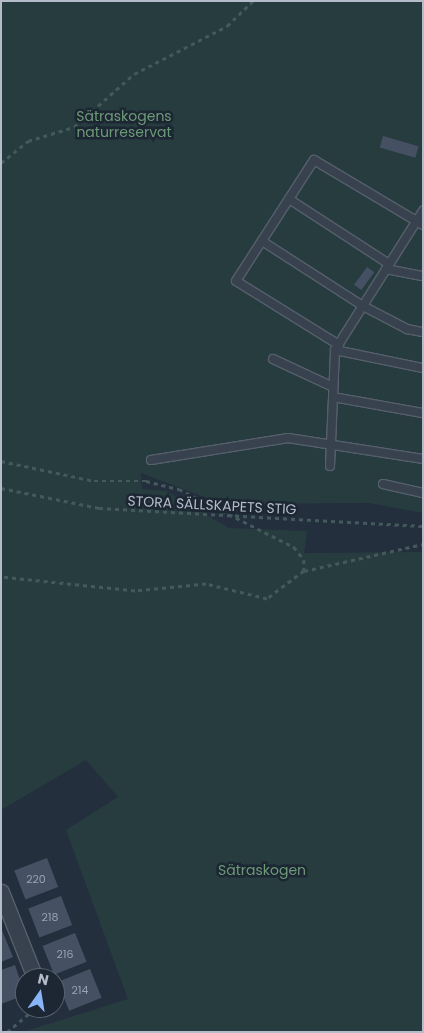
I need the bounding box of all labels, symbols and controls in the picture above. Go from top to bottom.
park label: Sätraskogens naturreservat [76,108,172,140]
street label: STORA SÄLLSKAPETS STIG [127,492,297,518]
park label: Sätraskogen [218,862,306,878]
house number: 220 [26,872,46,886]
house number: 218 [42,910,58,924]
house number: 216 [57,947,73,961]
north arrow [15,968,65,1018]
text: N [36,968,51,990]
house number: 214 [72,983,88,997]

